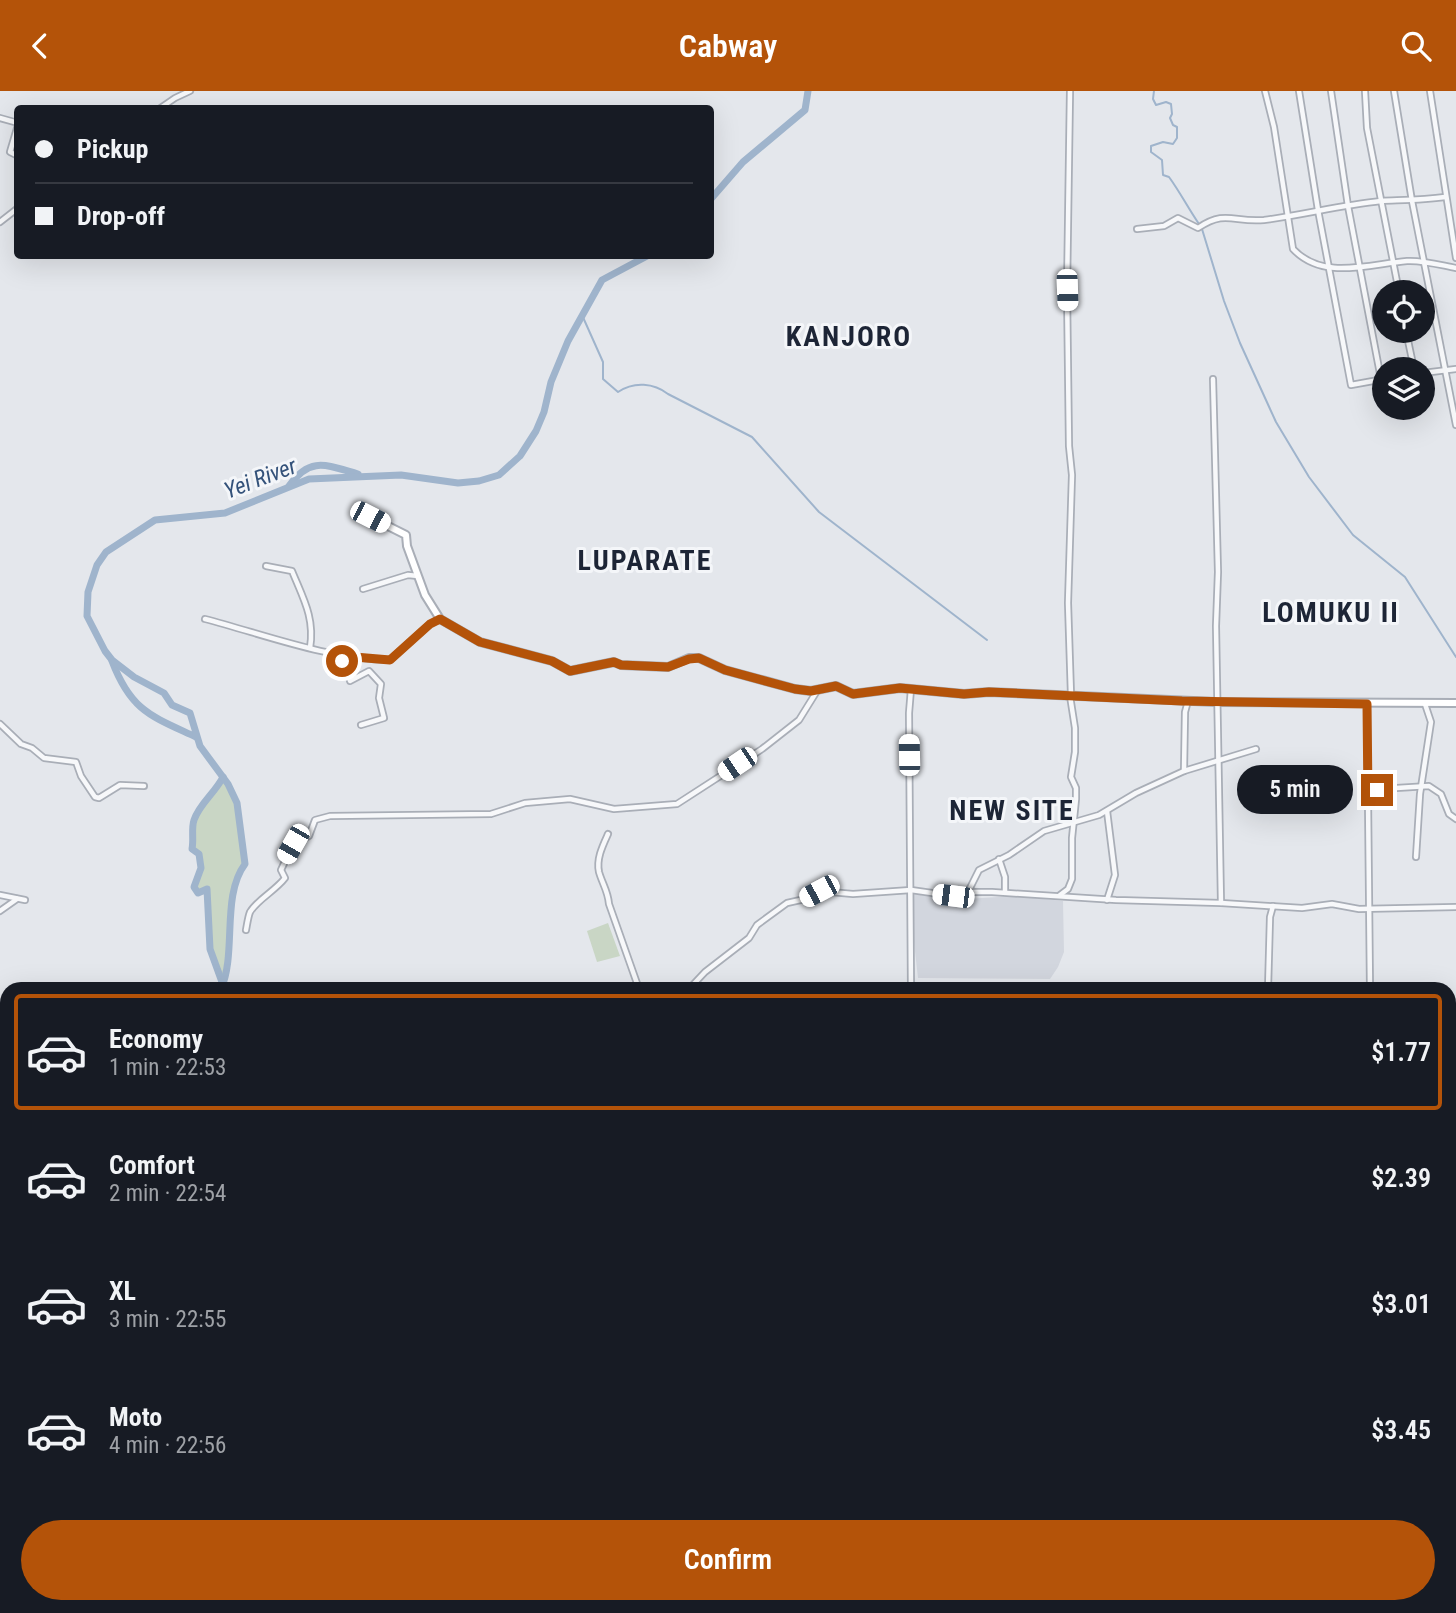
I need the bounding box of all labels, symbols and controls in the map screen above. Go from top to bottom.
icon: back [21,27,59,65]
text: Cabway [679,27,777,65]
icon: search [1397,27,1435,65]
text: Pickup [77,134,148,164]
text: Drop-off [77,201,165,231]
car [1056,269,1079,311]
map controls [1372,280,1435,420]
button: locate [1372,280,1435,343]
district label: KANJORO [786,320,912,353]
button: layers [1372,357,1435,420]
water label: Yei River [220,452,301,505]
car [347,498,394,536]
district label: LUPARATE [578,544,712,577]
district label: LOMUKU II [1262,596,1400,629]
route start [326,645,358,677]
car [899,734,920,776]
car [714,744,761,784]
callout: 5 min [1237,765,1352,815]
route end [1361,774,1393,806]
text: 5 min [1270,776,1320,803]
district label: NEW SITE [949,794,1075,827]
car [274,821,313,867]
car [796,872,843,910]
car [931,883,976,909]
icon: car [25,1021,88,1084]
text: Economy [109,1024,203,1054]
text: $1.77 [1371,1037,1431,1067]
text: 1 min · 22:53 [109,1054,226,1081]
icon: car [25,1147,88,1210]
text: Comfort [109,1150,195,1180]
text: $2.39 [1371,1163,1431,1193]
text: 2 min · 22:54 [109,1180,226,1207]
icon: car [25,1273,88,1336]
text: XL [109,1276,136,1306]
text: $3.01 [1371,1289,1431,1319]
text: 3 min · 22:55 [109,1306,226,1333]
icon: car [25,1399,88,1462]
text: Moto [109,1402,162,1432]
text: $3.45 [1371,1415,1431,1445]
text: 4 min · 22:56 [109,1432,226,1459]
button: Confirm [21,1520,1435,1600]

